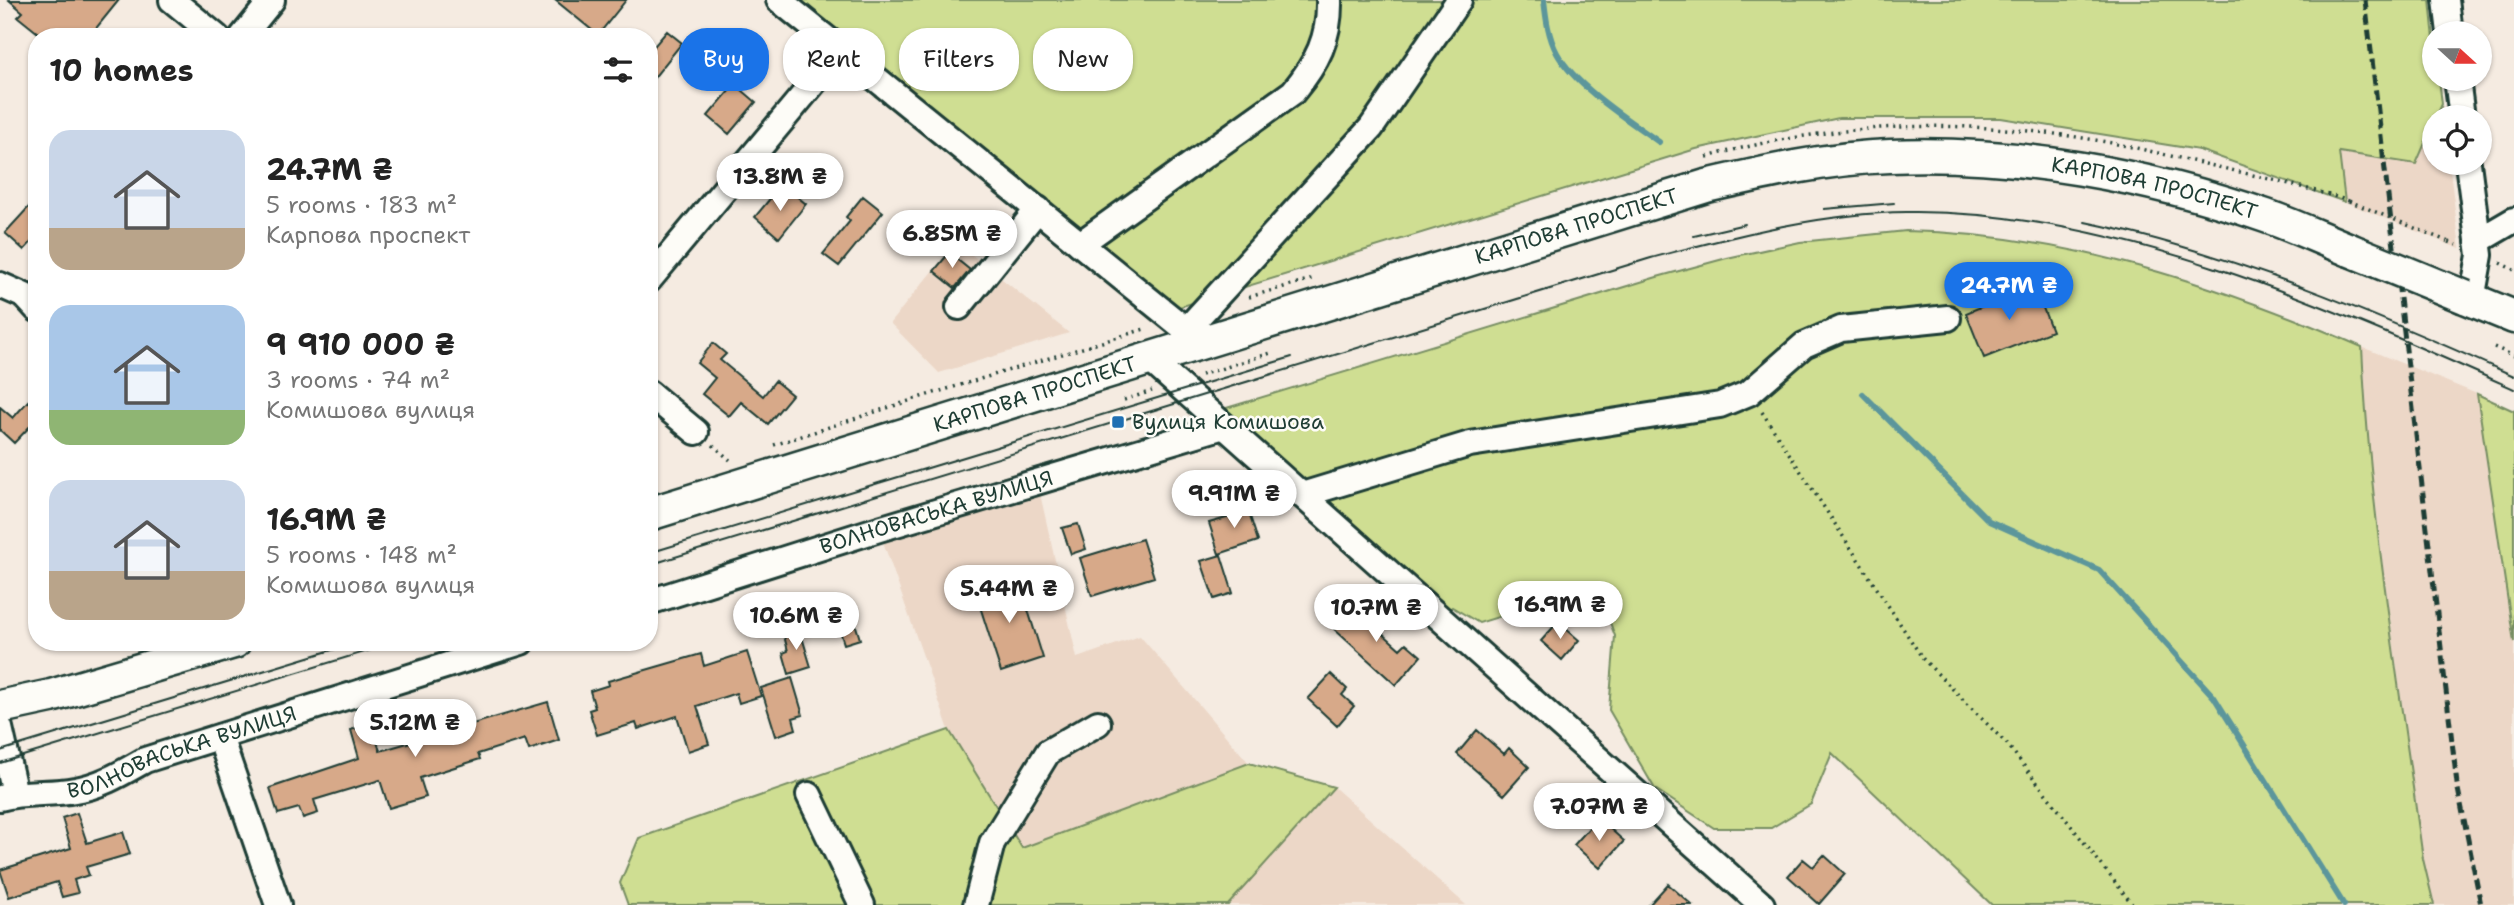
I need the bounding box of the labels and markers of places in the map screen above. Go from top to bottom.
pin: 13.8M ₴ [715,154,845,213]
pin: 6.85M ₴ [887,210,1017,270]
pin: 24.7M ₴ [1944,262,2074,322]
place label: Вулиця Комишова [1132,408,1324,436]
marker: Вулиця Комишова [1110,414,1126,430]
pin: 9.91M ₴ [1169,470,1299,530]
pin: 5.44M ₴ [944,566,1074,625]
pin: 16.9M ₴ [1495,582,1625,641]
pin: 10.7M ₴ [1311,584,1441,644]
pin: 10.6M ₴ [731,592,861,652]
pin: 5.12M ₴ [350,700,480,759]
pin: 7.07M ₴ [1534,784,1664,843]

